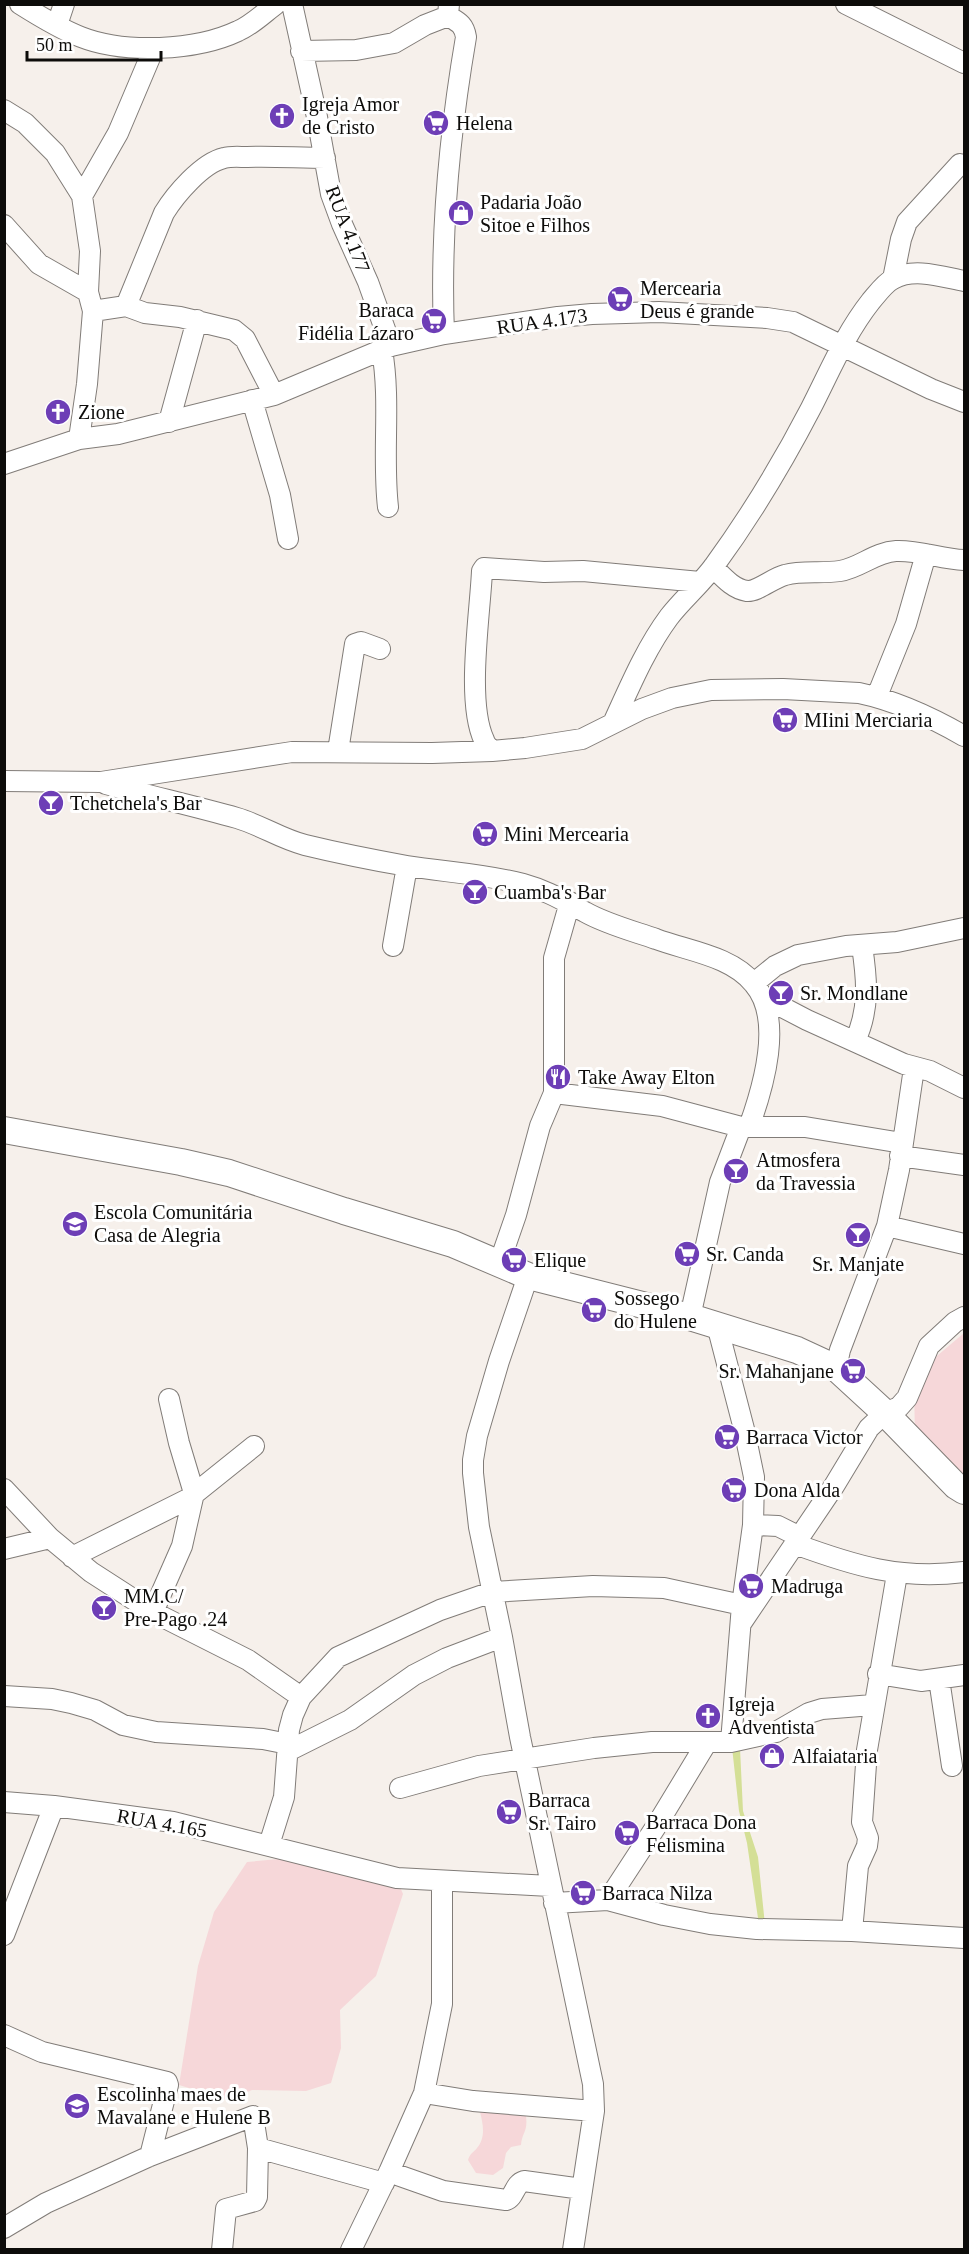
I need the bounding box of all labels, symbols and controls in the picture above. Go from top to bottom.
scale bar [27,24,160,62]
text: 50 m [36,35,73,55]
place label: Igreja Amor de Cristo [302,93,400,138]
church icon: Igreja Amor de Cristo [267,101,297,131]
supermarket icon: Helena [421,108,451,138]
place label: Helena [456,112,513,134]
street label: RUA 4.177 [321,183,375,275]
place label: Padaria João Sitoe e Filhos [480,191,590,236]
shop icon: Padaria João Sitoe e Filhos [446,198,476,228]
place label: Mercearia Deus é grande [640,277,755,323]
supermarket icon: Mercearia Deus é grande [605,284,635,314]
place label: Baraca Fidélia Lázaro [298,299,414,344]
street label: RUA 4.173 [495,304,589,338]
supermarket icon: Baraca Fidélia Lázaro [419,306,449,336]
church icon: Zione [43,397,73,427]
place label: Zione [78,401,125,423]
supermarket icon: MIini Merciaria [770,705,800,735]
place label: MIini Merciaria [804,709,932,731]
bar icon: Tchetchela's Bar [36,788,66,818]
place label: Tchetchela's Bar [70,792,202,814]
supermarket icon: Mini Mercearia [470,819,500,849]
place label: Mini Mercearia [504,823,629,845]
bar icon: Cuamba's Bar [460,877,490,907]
place label: Cuamba's Bar [494,881,606,903]
bar icon: Sr. Mondlane [766,978,796,1008]
place label: Sr. Mondlane [800,982,908,1004]
restaurant icon: Take Away Elton [543,1062,573,1092]
place label: Take Away Elton [578,1066,715,1089]
place label: Atmosfera da Travessia [756,1149,856,1194]
bar icon: Atmosfera da Travessia [721,1156,751,1186]
place label: Escola Comunitária Casa de Alegria [94,1201,252,1247]
school or university icon: Escola Comunitária Casa de Alegria [60,1209,90,1239]
bar icon: Sr. Manjate [843,1220,873,1250]
supermarket icon: Sr. Canda [672,1239,702,1269]
place label: Sr. Canda [706,1243,784,1265]
supermarket icon: Elique [499,1245,529,1275]
place label: Elique [534,1249,586,1272]
place label: Sr. Manjate [812,1253,904,1276]
place label: Sossego do Hulene [614,1287,697,1332]
supermarket icon: Sossego do Hulene [579,1295,609,1325]
supermarket icon: Sr. Mahanjane [838,1356,868,1386]
place label: Sr. Mahanjane [718,1360,834,1383]
supermarket icon: Barraca Victor [712,1422,742,1452]
place label: Barraca Victor [746,1426,863,1448]
supermarket icon: Dona Alda [719,1475,749,1505]
place label: Dona Alda [754,1479,840,1501]
supermarket icon: Madruga [736,1571,766,1601]
place label: Madruga [771,1575,843,1598]
place label: MM.C/ Pre-Pago .24 [124,1585,227,1631]
bar icon: MM.C/ Pre-Pago .24 [89,1593,119,1623]
place label: Igreja Adventista [728,1693,815,1738]
church icon: Igreja Adventista [693,1701,723,1731]
shop icon: Alfaiataria [757,1741,787,1771]
place label: Alfaiataria [792,1745,878,1767]
place label: Barraca Sr. Tairo [528,1789,596,1834]
supermarket icon: Barraca Sr. Tairo [494,1797,524,1827]
street label: RUA 4.165 [115,1804,209,1842]
place label: Barraca Dona Felismina [646,1811,757,1856]
supermarket icon: Barraca Dona Felismina [612,1818,642,1848]
supermarket icon: Barraca Nilza [568,1878,598,1908]
place label: Barraca Nilza [602,1882,713,1904]
place label: Escolinha maes de Mavalane e Hulene B [97,2083,271,2128]
school or university icon: Escolinha maes de Mavalane e Hulene B [62,2091,92,2121]

